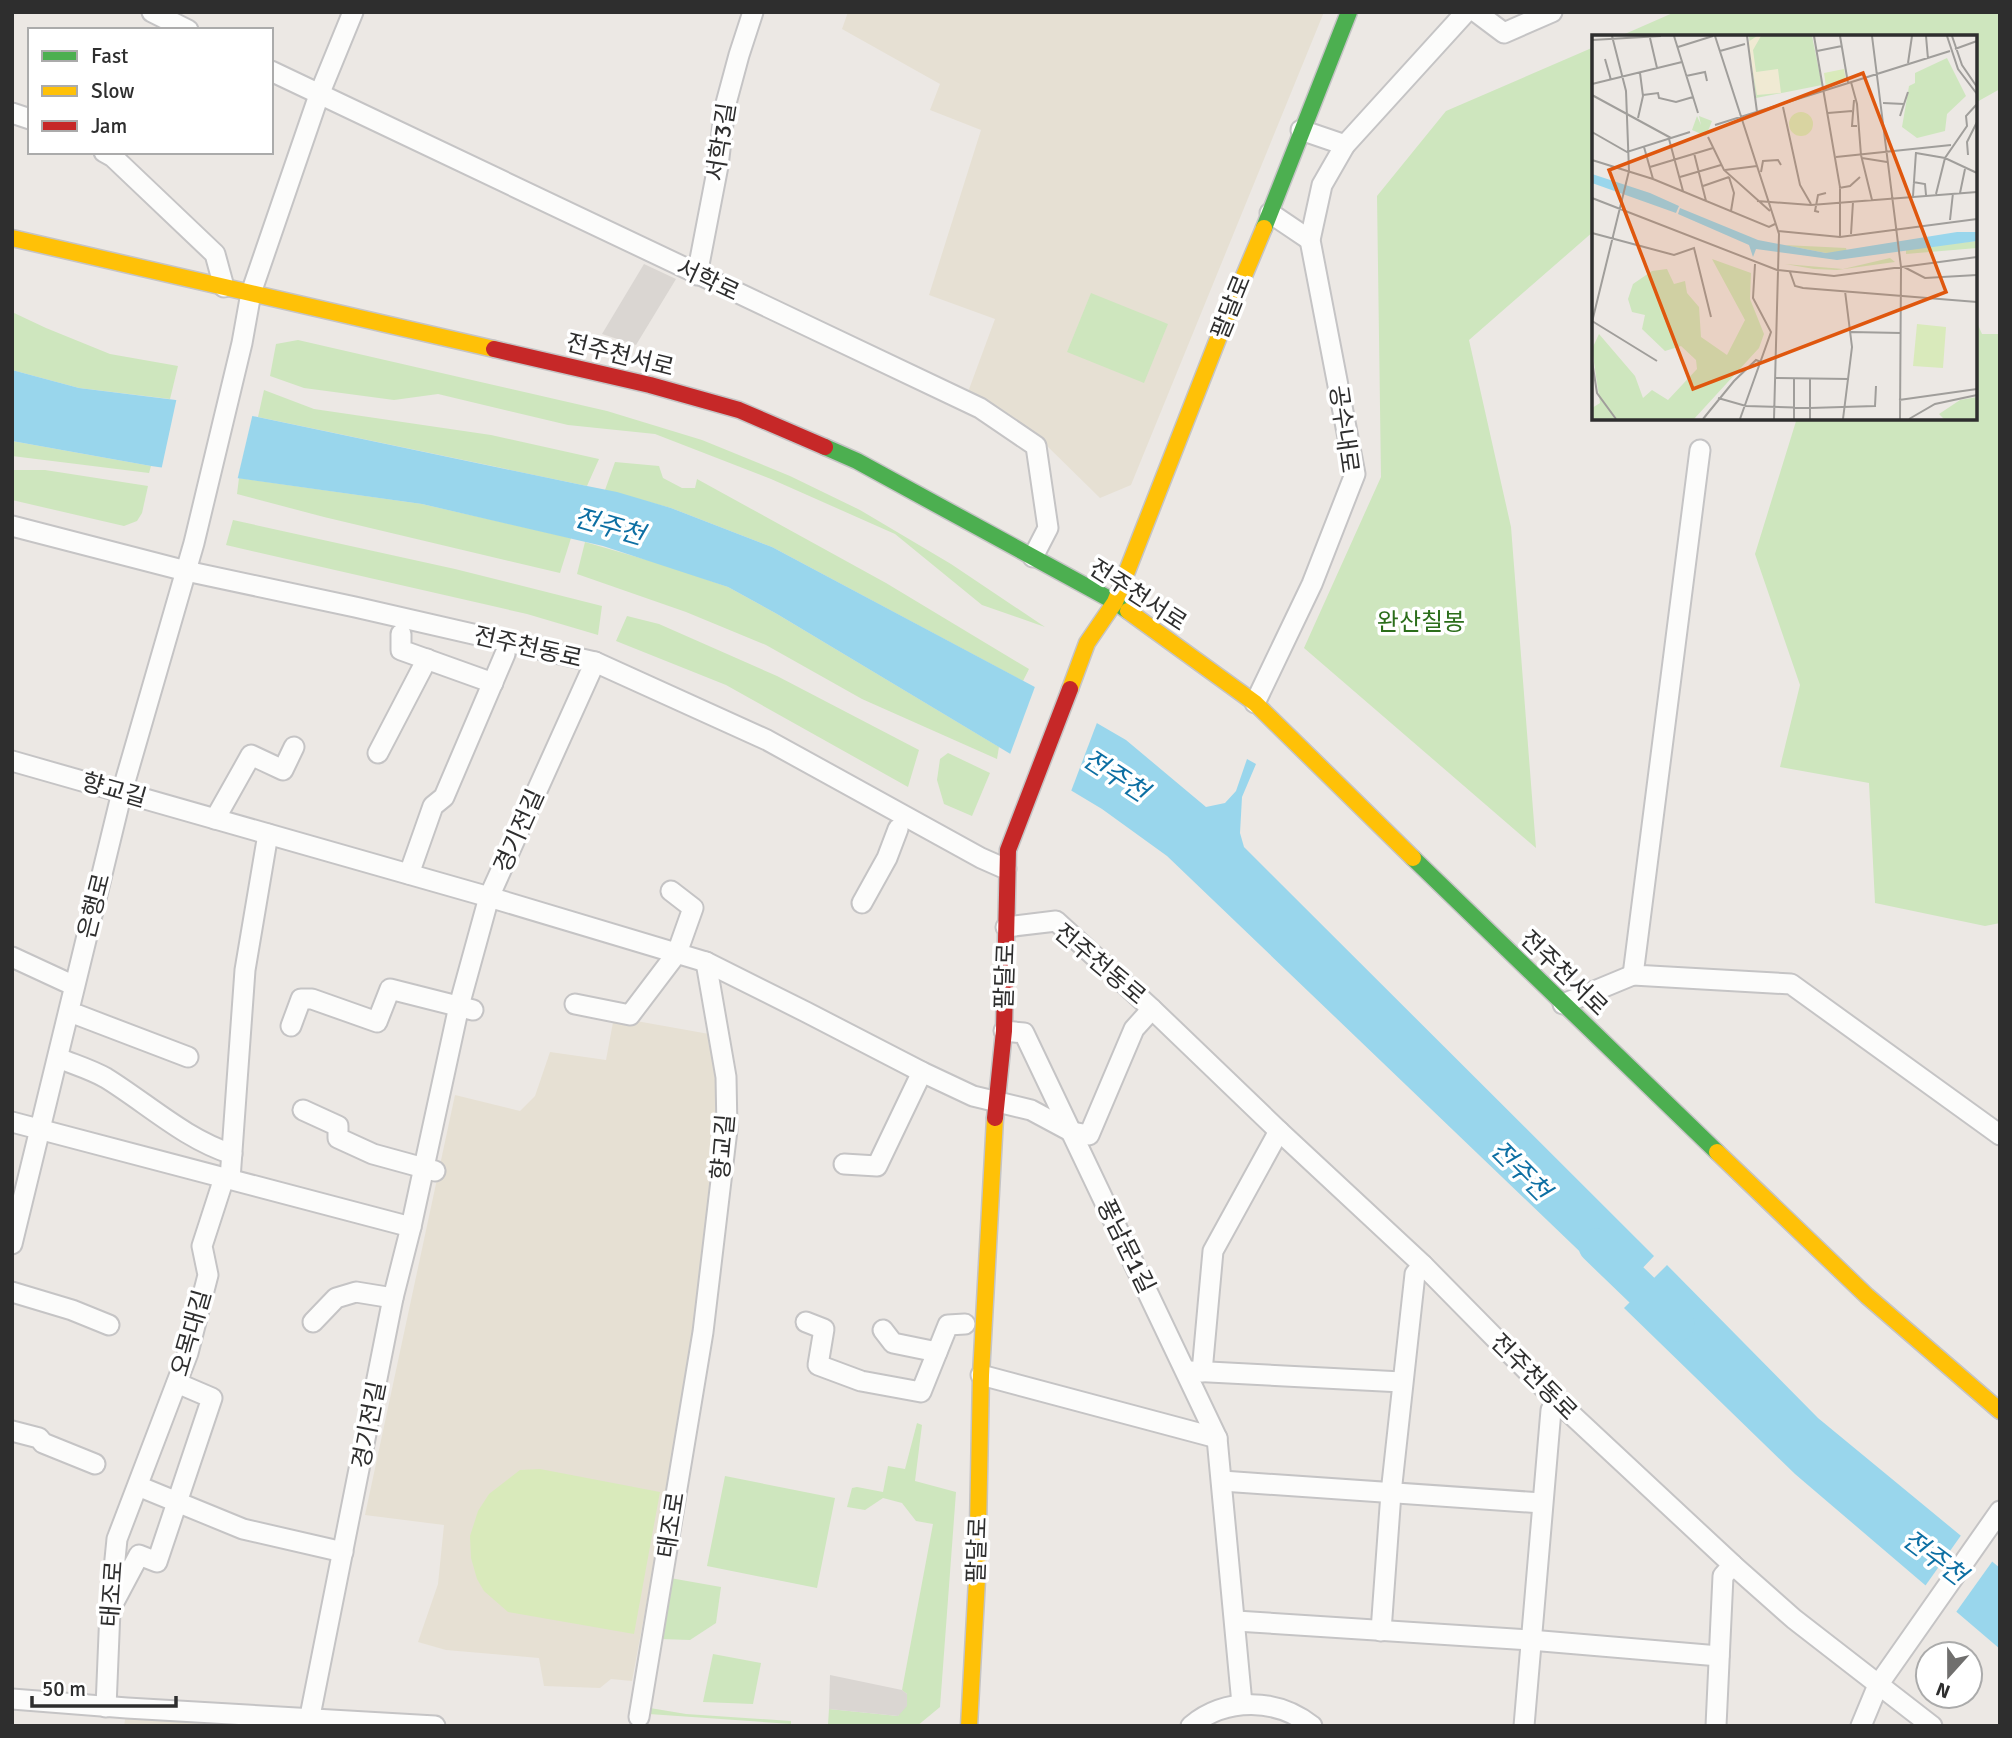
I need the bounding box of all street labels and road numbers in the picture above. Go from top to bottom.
street label: 서학3길 [700,101,742,183]
street label: 서학로 [672,252,744,308]
street label: 팔달로 [1205,271,1257,343]
street label: 전주천서로 [563,327,677,383]
street label: 공수내로 [1323,383,1365,475]
street label: 전주천서로 [1084,552,1192,638]
street label: 전주천동로 [471,620,585,674]
street label: 향교길 [78,766,150,814]
street label: 경기전길 [487,785,551,877]
street label: 은행로 [71,870,117,942]
street label: 전주천동로 [1048,917,1152,1011]
street label: 전주천서로 [1514,924,1614,1022]
street label: 팔달로 [989,942,1021,1010]
street label: 향교길 [705,1113,741,1181]
street label: 풍남문1길 [1090,1194,1162,1298]
street label: 오목대길 [164,1286,218,1380]
street label: 전주천동로 [1484,1327,1584,1427]
street label: 경기전길 [346,1379,392,1471]
street label: 태조로 [651,1490,691,1560]
street label: 팔달로 [961,1516,993,1584]
street label: 태조로 [95,1560,129,1628]

